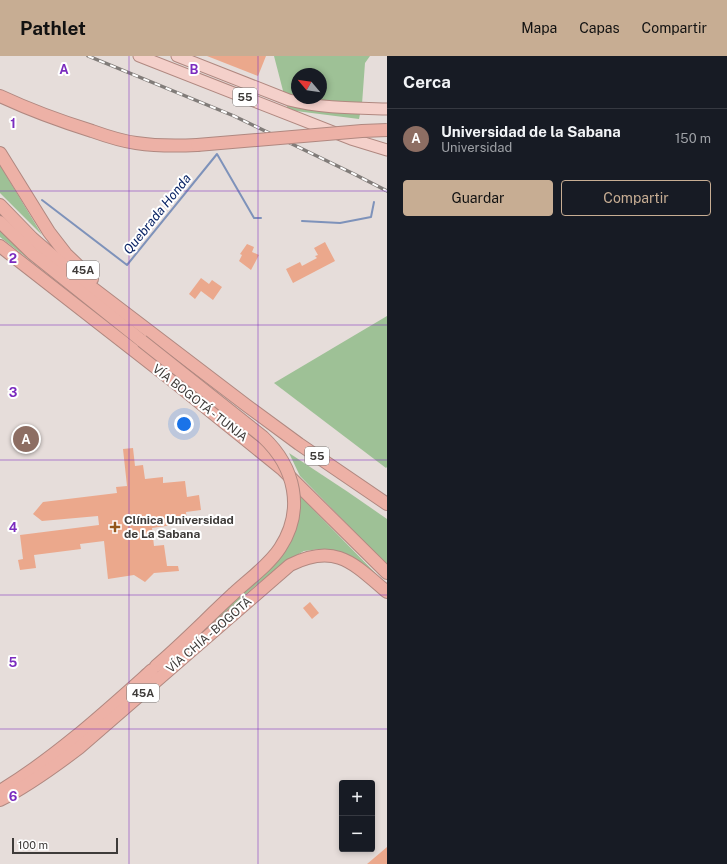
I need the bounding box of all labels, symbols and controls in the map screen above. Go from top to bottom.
text: Pathlet [20,17,86,39]
text: Mapa [521,20,557,36]
text: Capas [579,20,620,36]
text: Compartir [642,20,707,36]
text: A [59,62,69,77]
text: B [190,62,199,77]
north arrow [291,68,327,104]
text: Cerca [403,72,451,92]
road number: 55 [233,88,257,106]
text: 1 [10,116,16,131]
text: Universidad de la Sabana [441,123,621,140]
text: A [411,131,421,146]
text: 150 m [675,131,711,146]
text: Universidad [441,140,512,155]
water label: Quebrada Honda [120,171,194,257]
button: Guardar [403,180,553,216]
button: Compartir [561,180,711,216]
text: 2 [9,251,17,266]
road number: 45A [67,261,99,279]
street label: VÍA BOGOTÁ - TUNJA [150,362,251,445]
text: 3 [9,385,18,400]
your location [174,414,194,434]
pin: A [13,424,39,454]
road number: 55 [305,447,329,465]
place label: Clínica Universidad de La Sabana [124,513,234,541]
text: 4 [9,520,18,535]
marker: Clínica Universidad de La Sabana [109,521,121,533]
street label: VÍA CHÍA - BOGOTÁ [163,594,255,676]
text: 5 [9,655,18,670]
road number: 45A [127,684,159,702]
map controls [339,780,375,852]
button: + [339,780,375,816]
text: 6 [9,789,18,804]
button: − [339,816,375,852]
scale bar [12,836,118,855]
text: 100 m [18,839,48,851]

